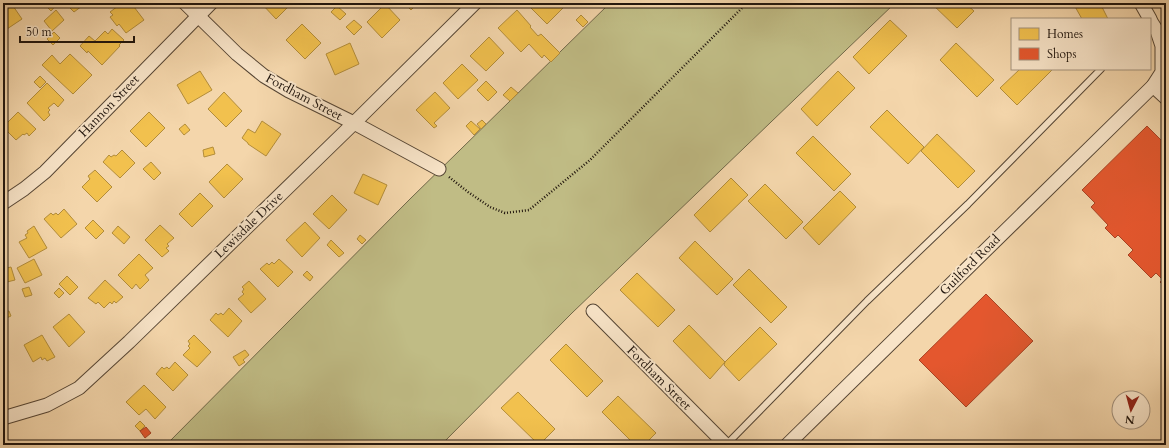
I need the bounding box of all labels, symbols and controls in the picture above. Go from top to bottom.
scale bar [20,18,134,44]
legend [1011,18,1151,70]
text: 50 m [26,24,53,40]
text: Homes [1047,26,1083,42]
text: Shops [1047,46,1076,62]
street label: Fordham Street [262,69,346,125]
street label: Hannon Street [75,71,143,141]
street label: Lewisdale Drive [211,188,287,262]
street label: Guilford Road [936,231,1004,299]
street label: Fordham Street [623,342,695,414]
north arrow [1111,390,1151,430]
text: N [1124,411,1136,427]

